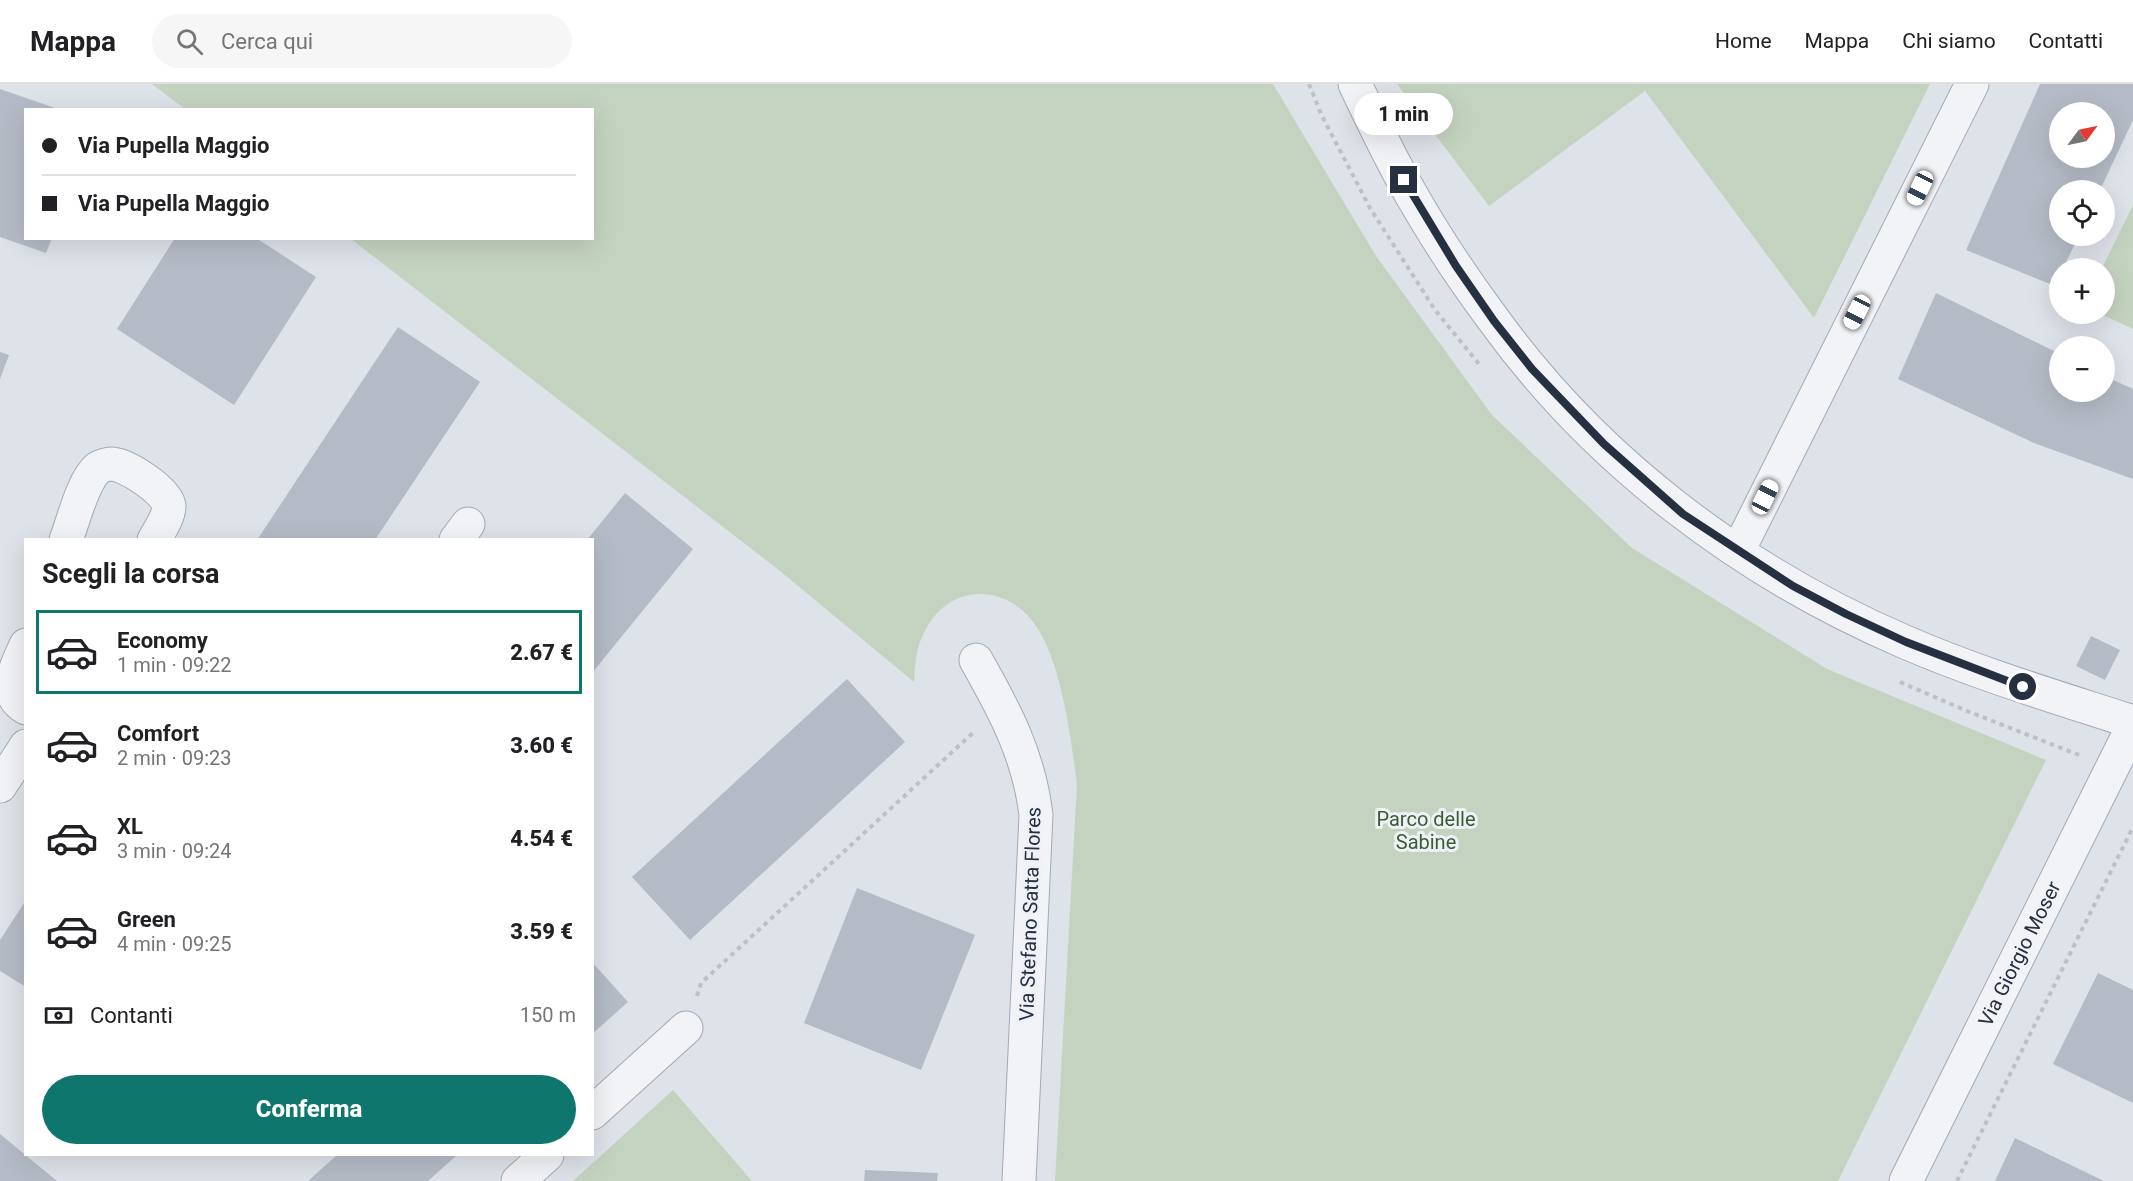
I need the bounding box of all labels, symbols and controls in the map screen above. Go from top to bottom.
search box [152,14,572,68]
text: Mappa [30,25,116,58]
icon: search [173,25,206,58]
text: Cerca qui [221,29,313,54]
text: Home [1715,29,1772,53]
text: Mappa [1805,29,1869,53]
text: Chi siamo [1902,29,1996,53]
text: Contatti [2029,29,2103,53]
callout: 1 min [1354,93,1454,135]
text: 1 min [1378,102,1429,126]
north arrow [2049,102,2115,168]
map controls [2049,102,2115,402]
text: Via Pupella Maggio [78,133,270,158]
route end [1390,166,1417,193]
car [1904,168,1936,208]
button: locate [2049,180,2115,246]
text: Via Pupella Maggio [78,191,270,216]
button: + [2049,258,2115,324]
car [1841,292,1873,332]
button: − [2049,336,2115,402]
car [1749,477,1781,517]
text: Scegli la corsa [42,558,220,590]
icon: car [45,625,99,679]
text: Economy [117,628,208,653]
text: 2.67 € [510,640,573,665]
text: 1 min · 09:22 [117,653,232,677]
route start [2009,673,2036,700]
icon: car [45,718,99,772]
text: Comfort [117,721,199,746]
text: 3.60 € [510,733,573,758]
text: 2 min · 09:23 [117,746,232,770]
street label: Via Stefano Satta Flores [1014,807,1046,1021]
park label: Parco delle Sabine [1376,807,1476,854]
icon: car [45,811,99,865]
text: XL [117,814,143,839]
text: 4.54 € [510,826,573,851]
text: 3 min · 09:24 [117,839,232,863]
street label: Via Giorgio Moser [1973,877,2066,1030]
icon: car [45,904,99,958]
text: Green [117,907,176,932]
text: 3.59 € [510,919,573,944]
text: 4 min · 09:25 [117,932,232,956]
icon: cash [42,999,75,1032]
text: Contanti [90,1003,173,1028]
text: 150 m [520,1003,576,1027]
button: Conferma [42,1075,576,1144]

